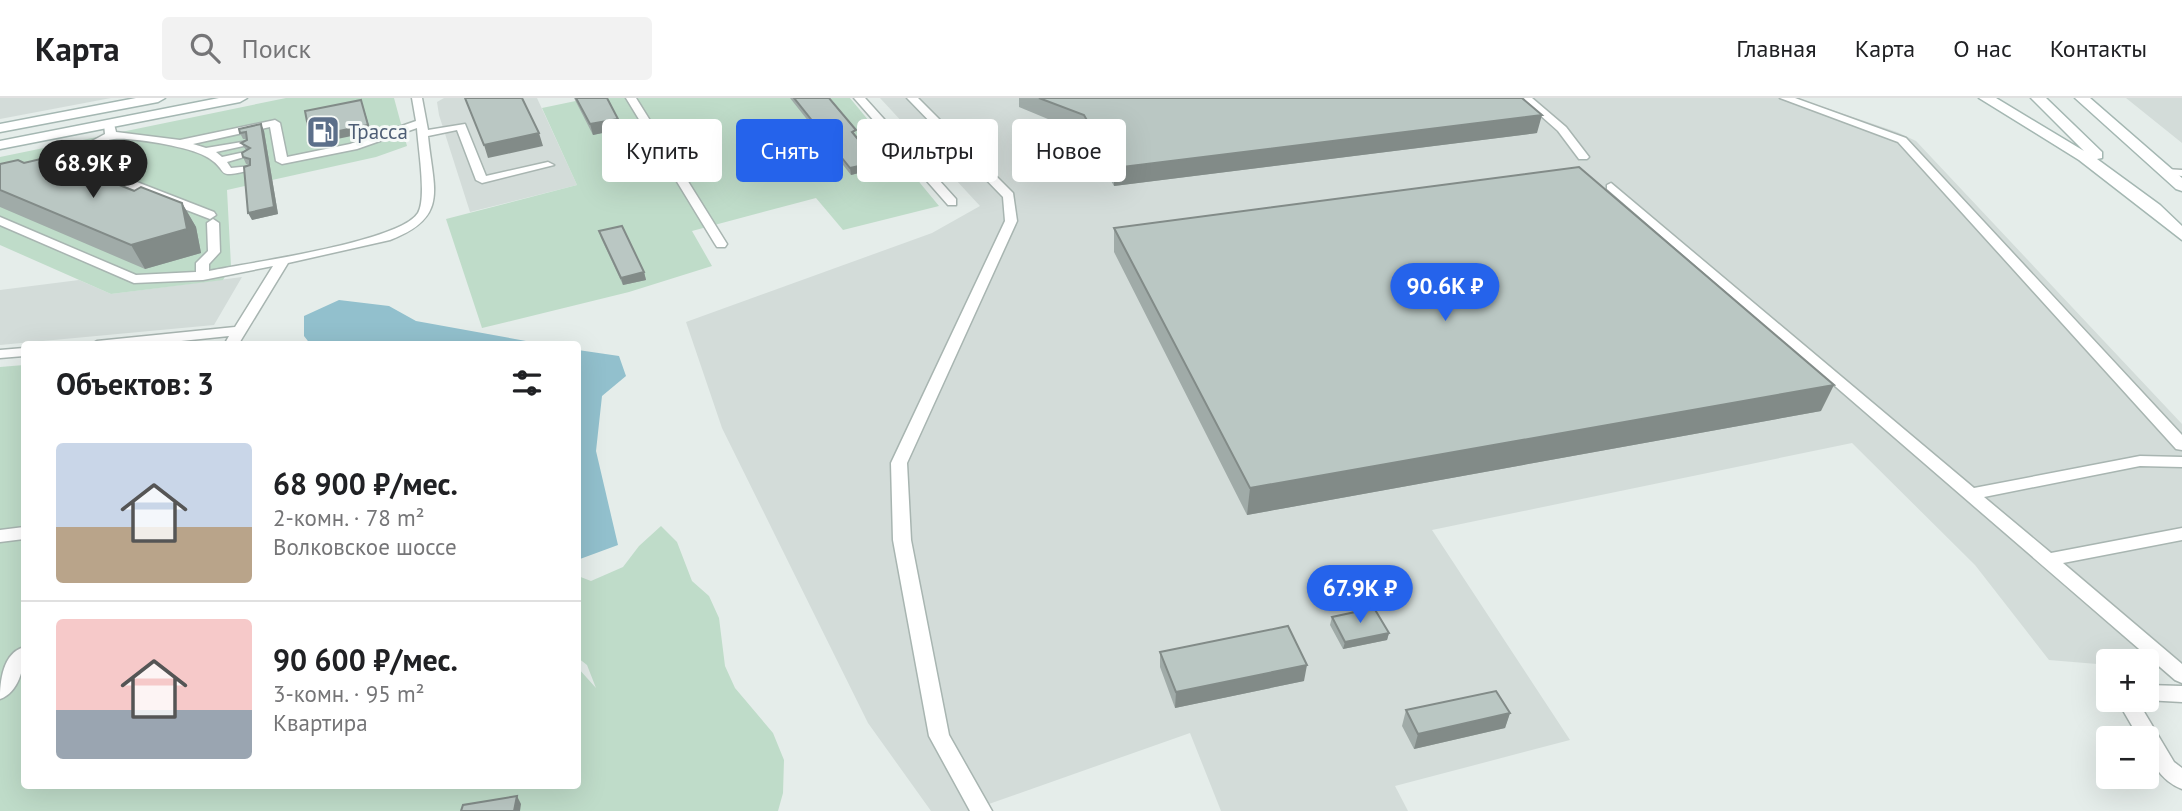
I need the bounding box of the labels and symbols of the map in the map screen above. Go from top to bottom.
fuel station icon: Трасса [304,113,342,151]
place label: Трасса [348,118,408,145]
pin: 68.9K ₽ [28,140,158,200]
pin: 90.6K ₽ [1380,264,1510,323]
pin: 67.9K ₽ [1295,566,1425,625]

